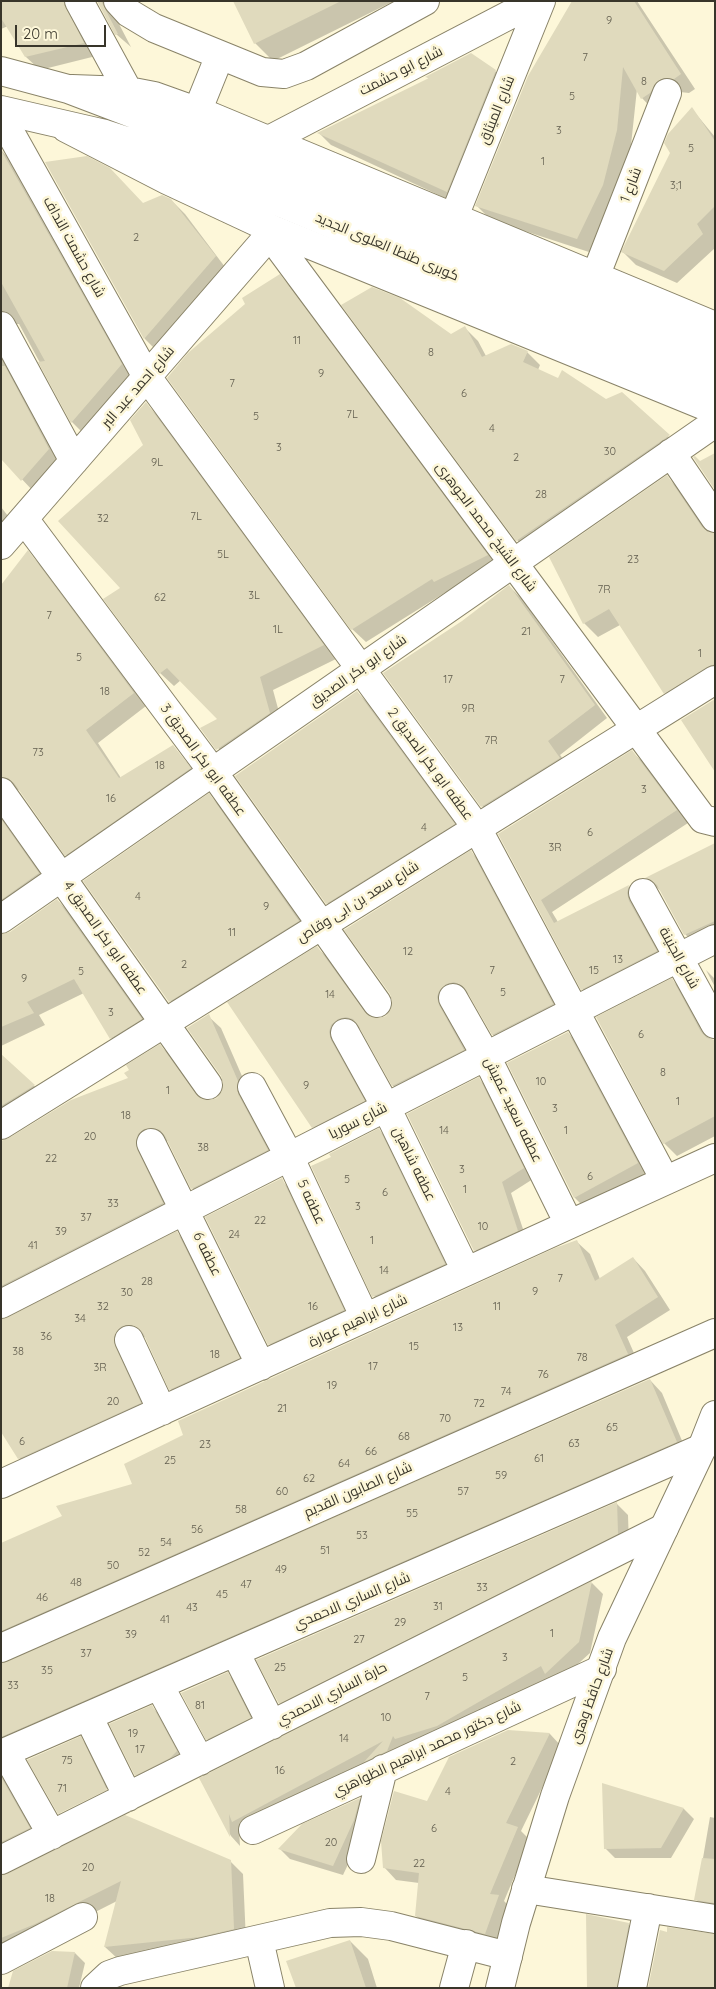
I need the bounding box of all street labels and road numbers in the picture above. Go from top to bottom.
street label: شارع ابو حشمت [357,43,445,99]
street label: شارع الميثاق [476,73,518,147]
street label: شارع 1 [617,165,645,205]
street label: شارع حشمت النداف [39,194,109,300]
street label: كوبرى طنطا العلوى الجديد [313,209,461,285]
street label: شارع احمد عبد البر [98,343,178,431]
street label: شارع الشيخ محمد الجوهرى [432,459,540,595]
street label: شارع ابو بكر الصديق [306,631,410,711]
street label: عطفه ابو بكر الصديق 3 [157,701,249,819]
street label: عطفه ابو بكر الصديق 2 [384,704,476,824]
street label: شارع سعد بن ابى وقاص [294,858,422,946]
street label: عطفه ابو بكر الصديق 4 [60,878,150,998]
street label: شارع الجنينة [655,924,703,992]
street label: عطفه سعيد عميش [480,1055,546,1165]
street label: شارع سوريا [326,1099,390,1143]
street label: عطفه شاهين [389,1124,439,1204]
street label: عطفه 5 [293,1177,329,1227]
street label: عطفه 6 [189,1229,225,1279]
street label: شارع ابراهيم عوارة [306,1291,410,1351]
street label: شارع الصابون القديم [301,1459,415,1521]
street label: شارع الساري الاحمدي [291,1569,413,1633]
street label: شارع حافظ وهبى [567,1646,617,1746]
street label: حارة الساري الاحمدي [274,1659,390,1729]
street label: شارع دكتور محمد ابراهيم الظواهري [330,1698,524,1800]

